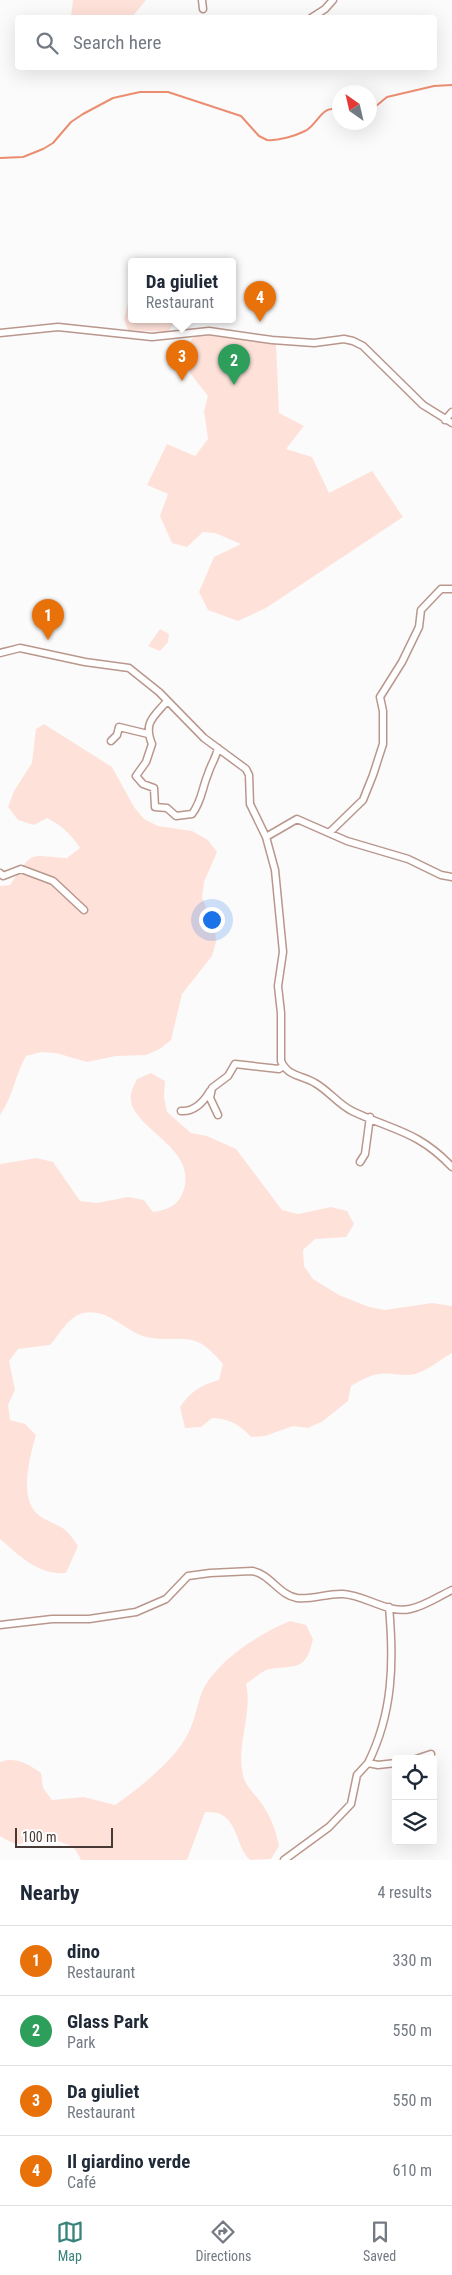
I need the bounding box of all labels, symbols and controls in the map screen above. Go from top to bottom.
search box [15,15,437,70]
icon: search [33,29,61,57]
text: Search here [73,31,161,54]
north arrow [332,85,377,130]
popup [128,258,236,323]
text: Da giuliet [146,270,218,293]
pin: 4 [244,281,276,322]
text: Restaurant [146,293,214,312]
pin: 3 [166,340,198,381]
pin: 2 [218,344,250,385]
pin: 1 [32,599,64,640]
your location [199,907,225,933]
map controls [392,1755,437,1845]
button: locate [392,1755,437,1800]
button: layers [392,1800,437,1845]
scale bar [15,1825,112,1848]
text: 100 m [22,1829,57,1845]
text: Nearby [20,1881,79,1905]
text: 4 results [377,1883,432,1902]
text: dino [67,1940,100,1963]
text: 1 [32,1951,40,1970]
text: 330 m [393,1951,432,1970]
text: Restaurant [67,1963,135,1982]
text: Glass Park [67,2010,149,2033]
text: 2 [32,2021,40,2040]
text: 550 m [393,2021,432,2040]
text: Park [67,2033,96,2052]
text: Da giuliet [67,2080,139,2103]
text: 3 [32,2091,40,2110]
text: 550 m [393,2091,432,2110]
text: Restaurant [67,2103,135,2122]
text: Il giardino verde [67,2150,190,2173]
text: 4 [32,2161,40,2180]
text: 610 m [393,2161,432,2180]
text: Café [67,2173,96,2192]
tab: Map [56,2218,84,2264]
tab: Directions [195,2218,251,2264]
tab: Saved [363,2218,396,2264]

